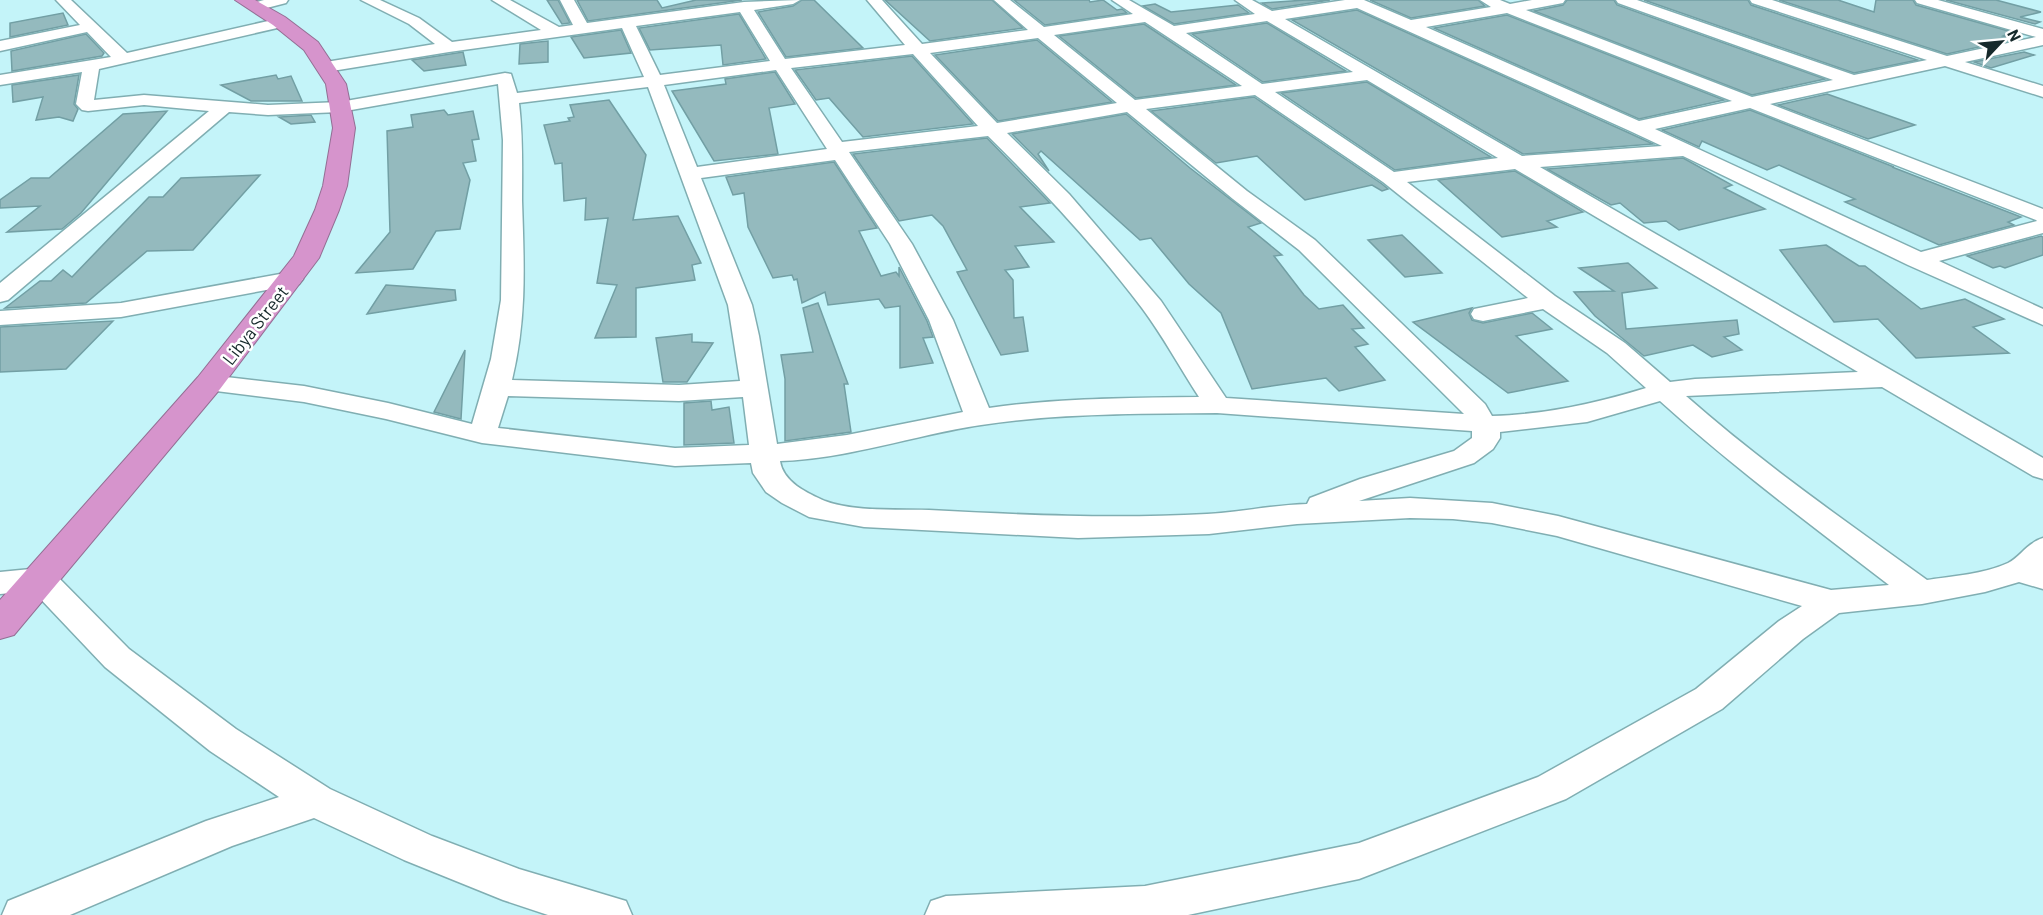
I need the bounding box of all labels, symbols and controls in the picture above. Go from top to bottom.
north arrow [1971,12,2031,72]
text: N [2004,26,2026,44]
street label: Libya Street [217,281,293,369]

